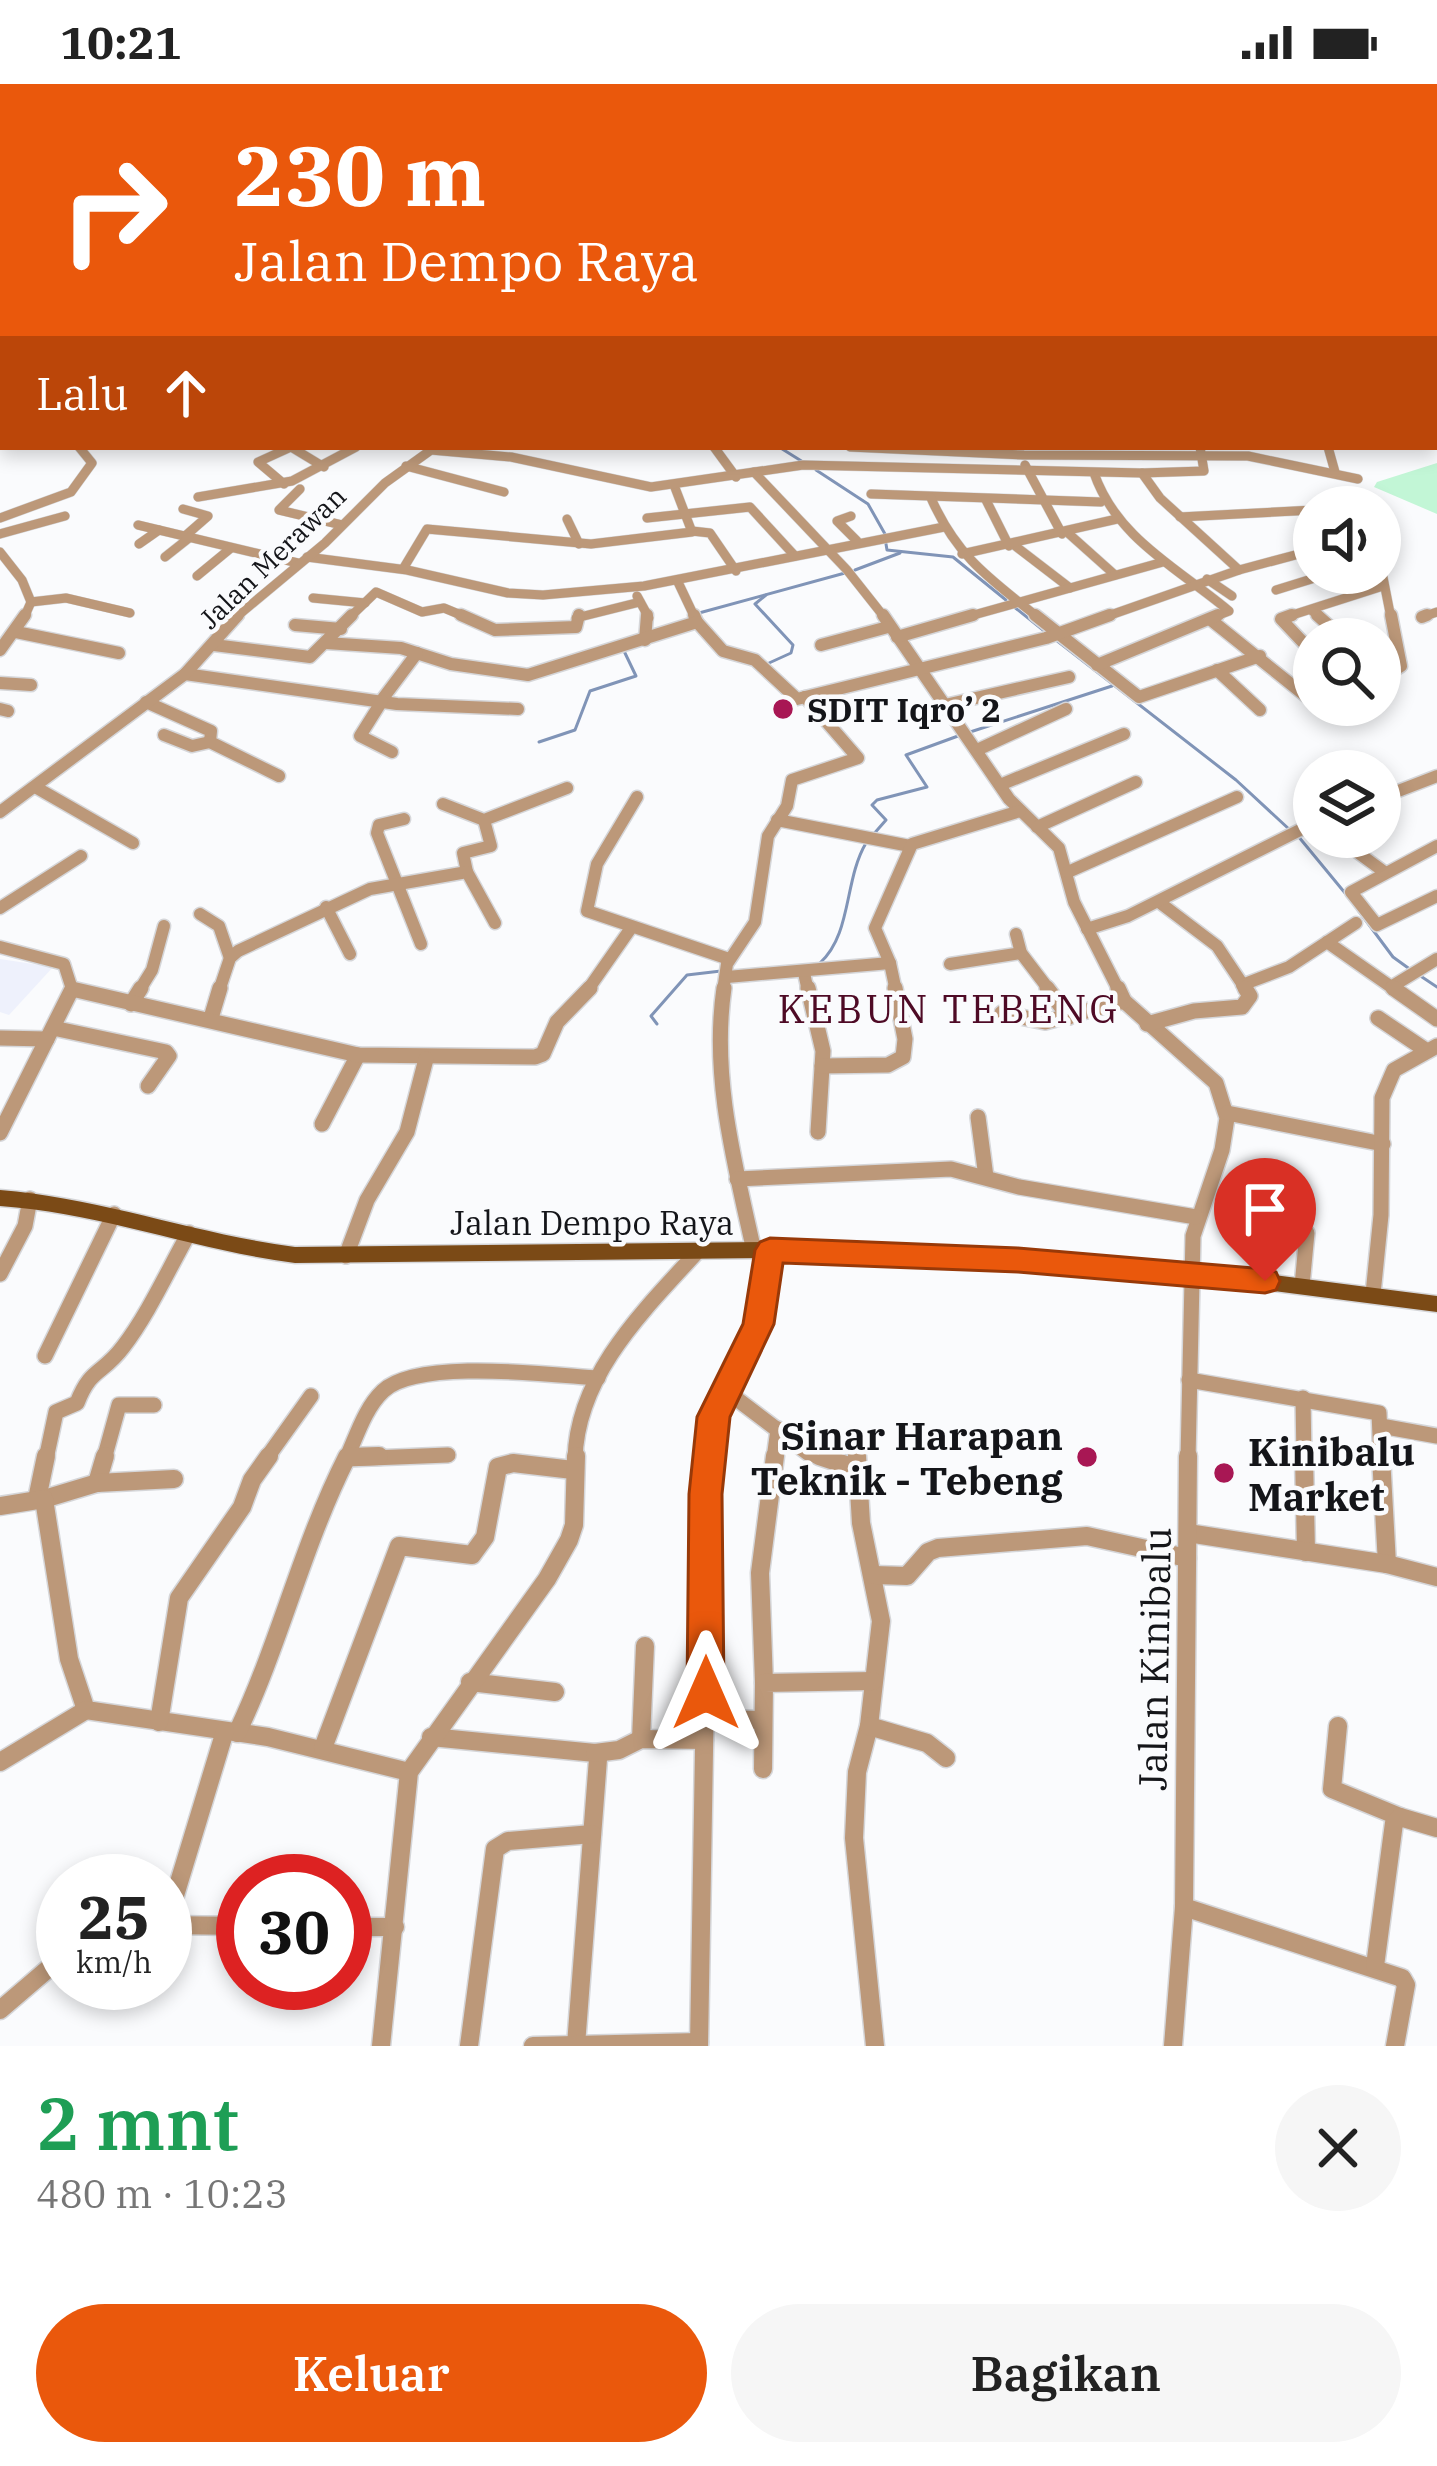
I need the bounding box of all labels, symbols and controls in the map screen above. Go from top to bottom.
text: 10:21 [60,13,182,71]
text: 230 m [234,120,486,229]
icon: right [36,132,192,288]
text: Jalan Dempo Raya [234,226,699,296]
icon: ahead [153,360,219,426]
text: Lalu [36,364,129,422]
street label: Jalan Merawan [191,478,353,636]
map controls [1293,486,1401,858]
button: sound [1293,486,1401,594]
button: search [1293,618,1401,726]
place label: SDIT Iqro’ 2 [807,688,1001,731]
marker: SDIT Iqro’ 2 [770,696,796,722]
button: layers [1293,750,1401,858]
district label: KEBUN TEBENG [778,983,1120,1034]
pin [1214,1158,1316,1281]
icon: arrive [1232,1176,1298,1242]
street label: Jalan Dempo Raya [450,1201,734,1244]
place label: Sinar Harapan Teknik - Tebeng [751,1410,1063,1506]
place label: Kinibalu Market [1248,1426,1415,1522]
marker: Sinar Harapan Teknik - Tebeng [1074,1444,1100,1470]
marker: Kinibalu Market [1211,1460,1237,1486]
street label: Jalan Kinibalu [1126,1527,1182,1791]
position arrow [643,1630,769,1756]
speed limit sign: 30 [216,1854,372,2010]
text: 25 [78,1877,150,1956]
text: km/h [76,1942,152,1981]
text: 2 mnt [36,2076,239,2170]
button: close [1275,2085,1401,2211]
text: 480 m · 10:23 [36,2168,288,2219]
button: Keluar [36,2304,707,2442]
button: Bagikan [731,2304,1401,2442]

